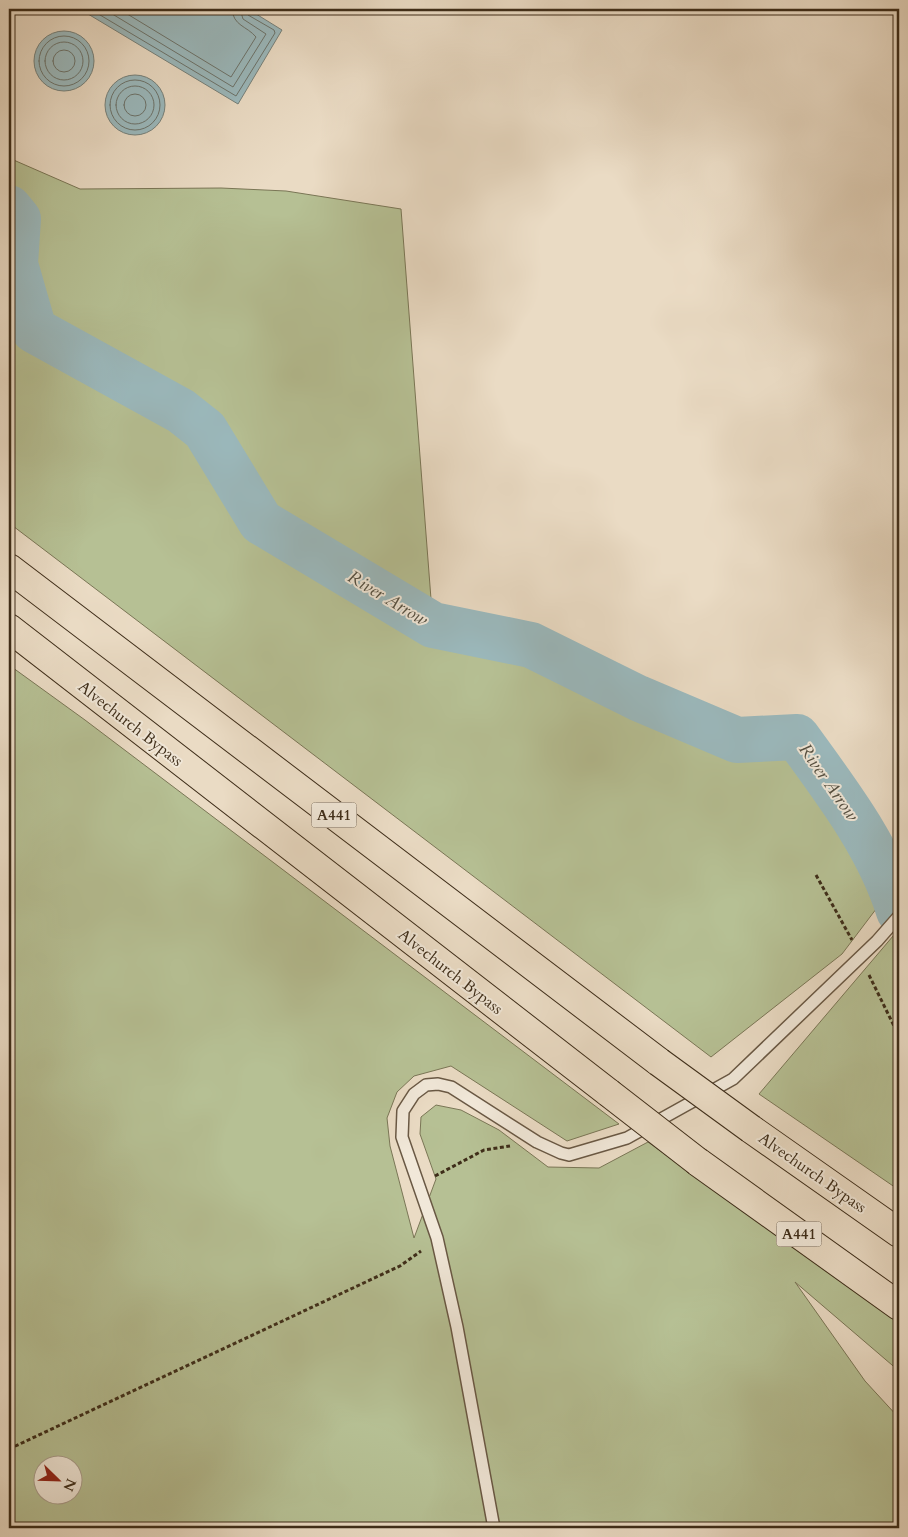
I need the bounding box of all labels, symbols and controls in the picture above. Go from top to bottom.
water label: River Arrow [343,565,433,632]
street label: Alvechurch Bypass [73,676,187,772]
water label: River Arrow [793,738,865,827]
road number: A441 [312,802,356,828]
street label: Alvechurch Bypass [393,924,507,1020]
street label: Alvechurch Bypass [754,1127,871,1218]
road number: A441 [776,1222,822,1246]
north arrow [32,1454,82,1504]
text: N [58,1476,81,1494]

